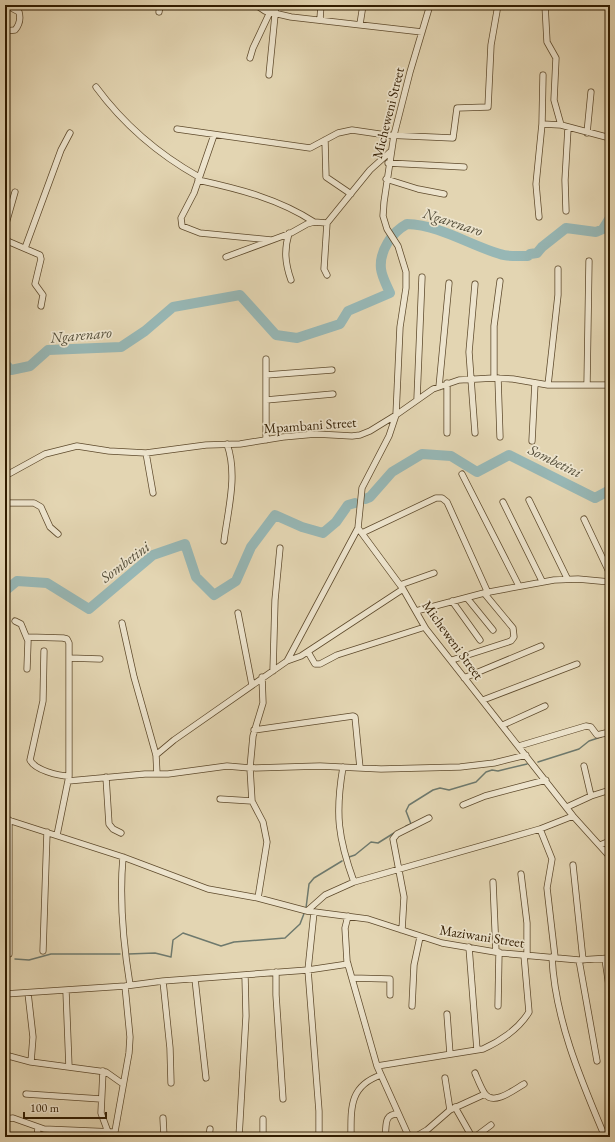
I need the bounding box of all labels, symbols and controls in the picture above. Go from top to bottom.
street label: Micheweni Street [368,65,408,161]
water label: Ngarenaro [420,203,486,240]
water label: Ngarenaro [48,322,113,347]
street label: Mpambani Street [263,413,358,437]
water label: Sombetini [525,439,586,482]
water label: Sombetini [95,537,154,587]
street label: Micheweni Street [418,597,488,684]
street label: Maziwani Street [438,920,526,952]
scale bar [24,1094,106,1120]
text: 100 m [30,1100,60,1116]

